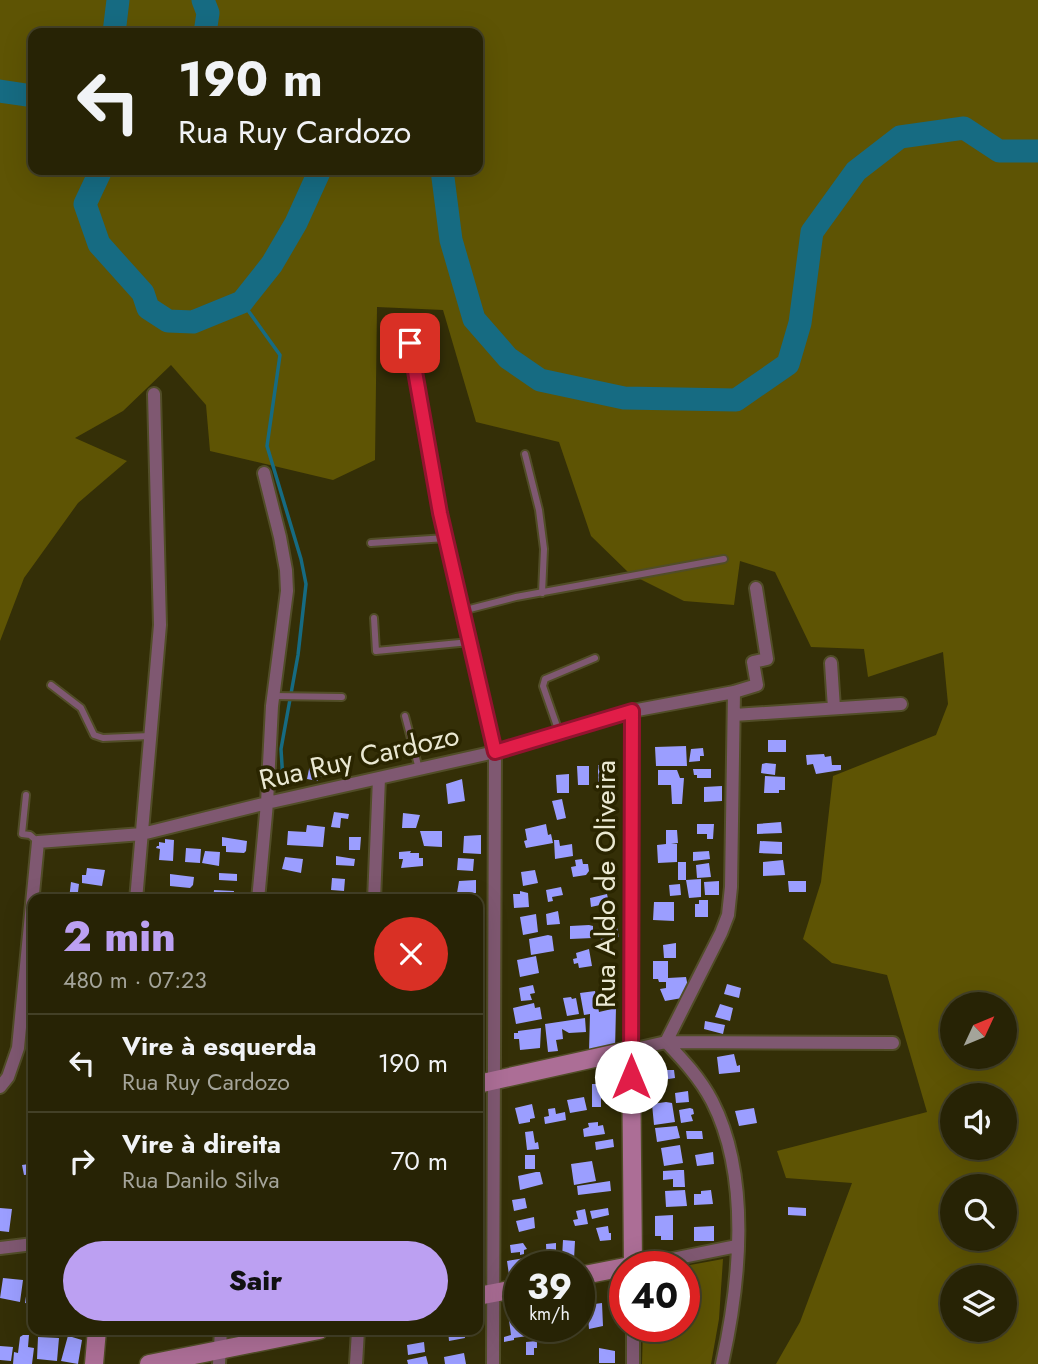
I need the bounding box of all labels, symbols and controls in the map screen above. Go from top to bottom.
text: 190 m [178,44,323,114]
icon: left [63,56,154,147]
text: Rua Ruy Cardozo [178,109,411,155]
pin [380,313,440,373]
icon: arrive [391,324,429,362]
street label: Rua Ruy Cardozo [255,715,463,800]
street label: Rua Aldo de Oliveira [585,760,626,1008]
text: 2 min [63,906,176,967]
button: close [374,917,448,991]
text: 480 m · 07:23 [63,963,207,997]
north arrow [940,992,1017,1069]
map controls [940,992,1017,1342]
text: Vire à esquerda [122,1027,317,1065]
position arrow [594,1040,668,1114]
icon: left [63,1044,101,1082]
text: 190 m [378,1044,448,1082]
text: Rua Ruy Cardozo [122,1065,290,1099]
button: sound [940,1083,1017,1160]
text: Vire à direita [122,1125,281,1163]
icon: right [63,1142,101,1180]
text: 70 m [391,1142,448,1180]
text: Rua Danilo Silva [122,1163,279,1197]
button: search [940,1174,1017,1251]
button: Sair [63,1241,448,1321]
speed limit sign: 40 [609,1251,700,1342]
text: 39 [527,1262,572,1312]
button: layers [940,1265,1017,1342]
text: km/h [529,1301,570,1327]

